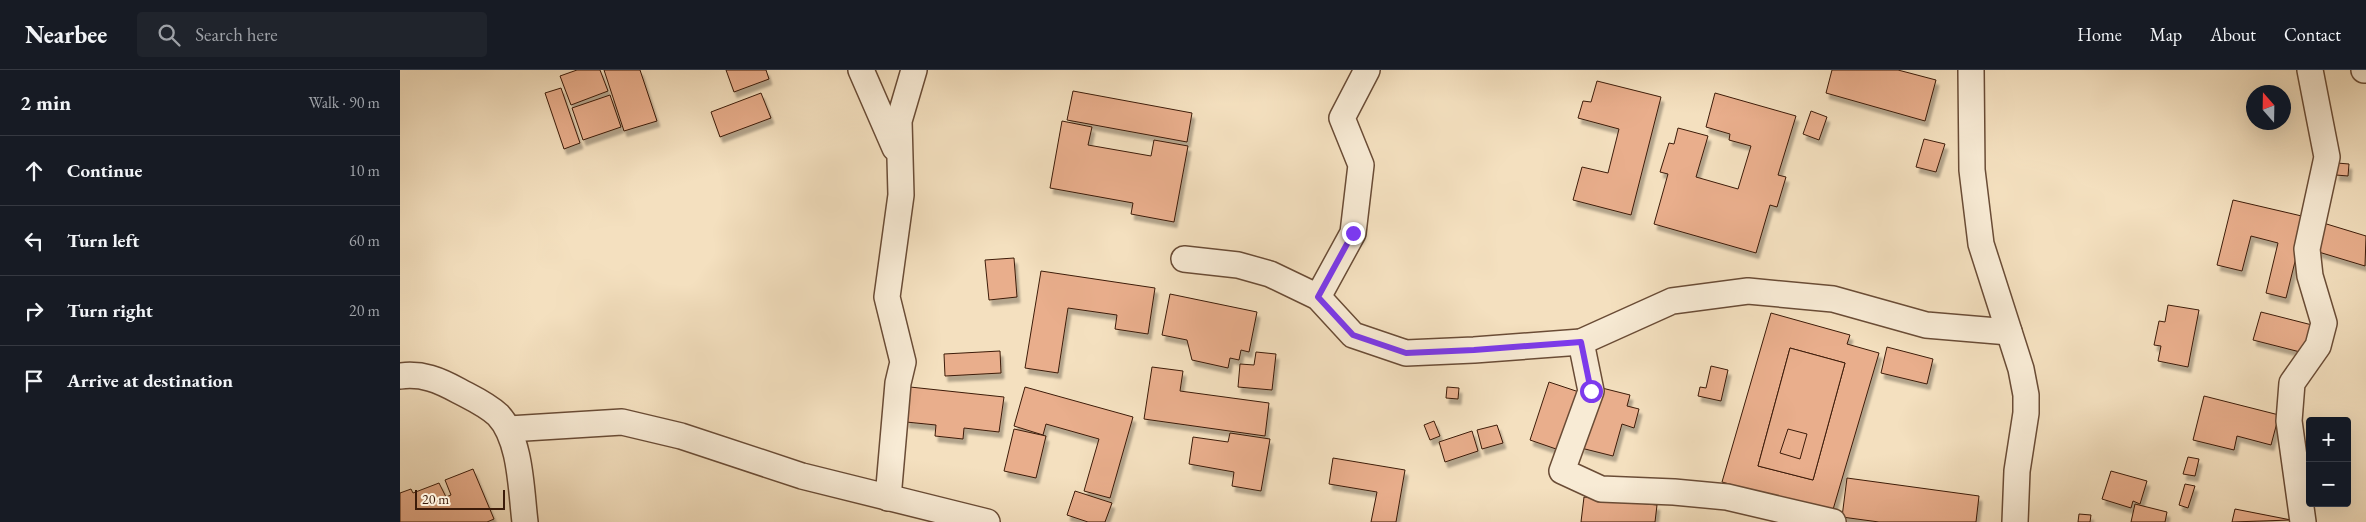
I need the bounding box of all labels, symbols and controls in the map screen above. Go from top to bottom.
search box [137,12,487,57]
text: Nearbee [25,19,107,50]
icon: search [155,21,183,49]
text: Search here [195,22,278,47]
text: Home [2077,23,2122,46]
text: Map [2150,23,2182,46]
text: About [2210,23,2256,46]
text: Contact [2284,23,2341,46]
north arrow [2246,85,2291,130]
text: 2 min [20,89,71,116]
text: Walk · 90 m [309,92,380,113]
icon: ahead [20,157,48,185]
text: Continue [67,158,142,183]
text: 10 m [349,160,380,181]
route end [1342,222,1365,245]
icon: left [20,227,48,255]
text: Turn left [67,228,139,253]
text: 60 m [349,230,380,251]
icon: right [20,297,48,325]
text: Turn right [67,298,153,323]
text: 20 m [349,300,380,321]
icon: arrive [20,367,48,395]
text: Arrive at destination [67,368,233,393]
route start [1580,380,1603,403]
map controls [2306,417,2351,507]
button: + [2306,417,2351,462]
button: − [2306,462,2351,507]
scale bar [415,487,505,510]
text: 20 m [422,490,449,508]

